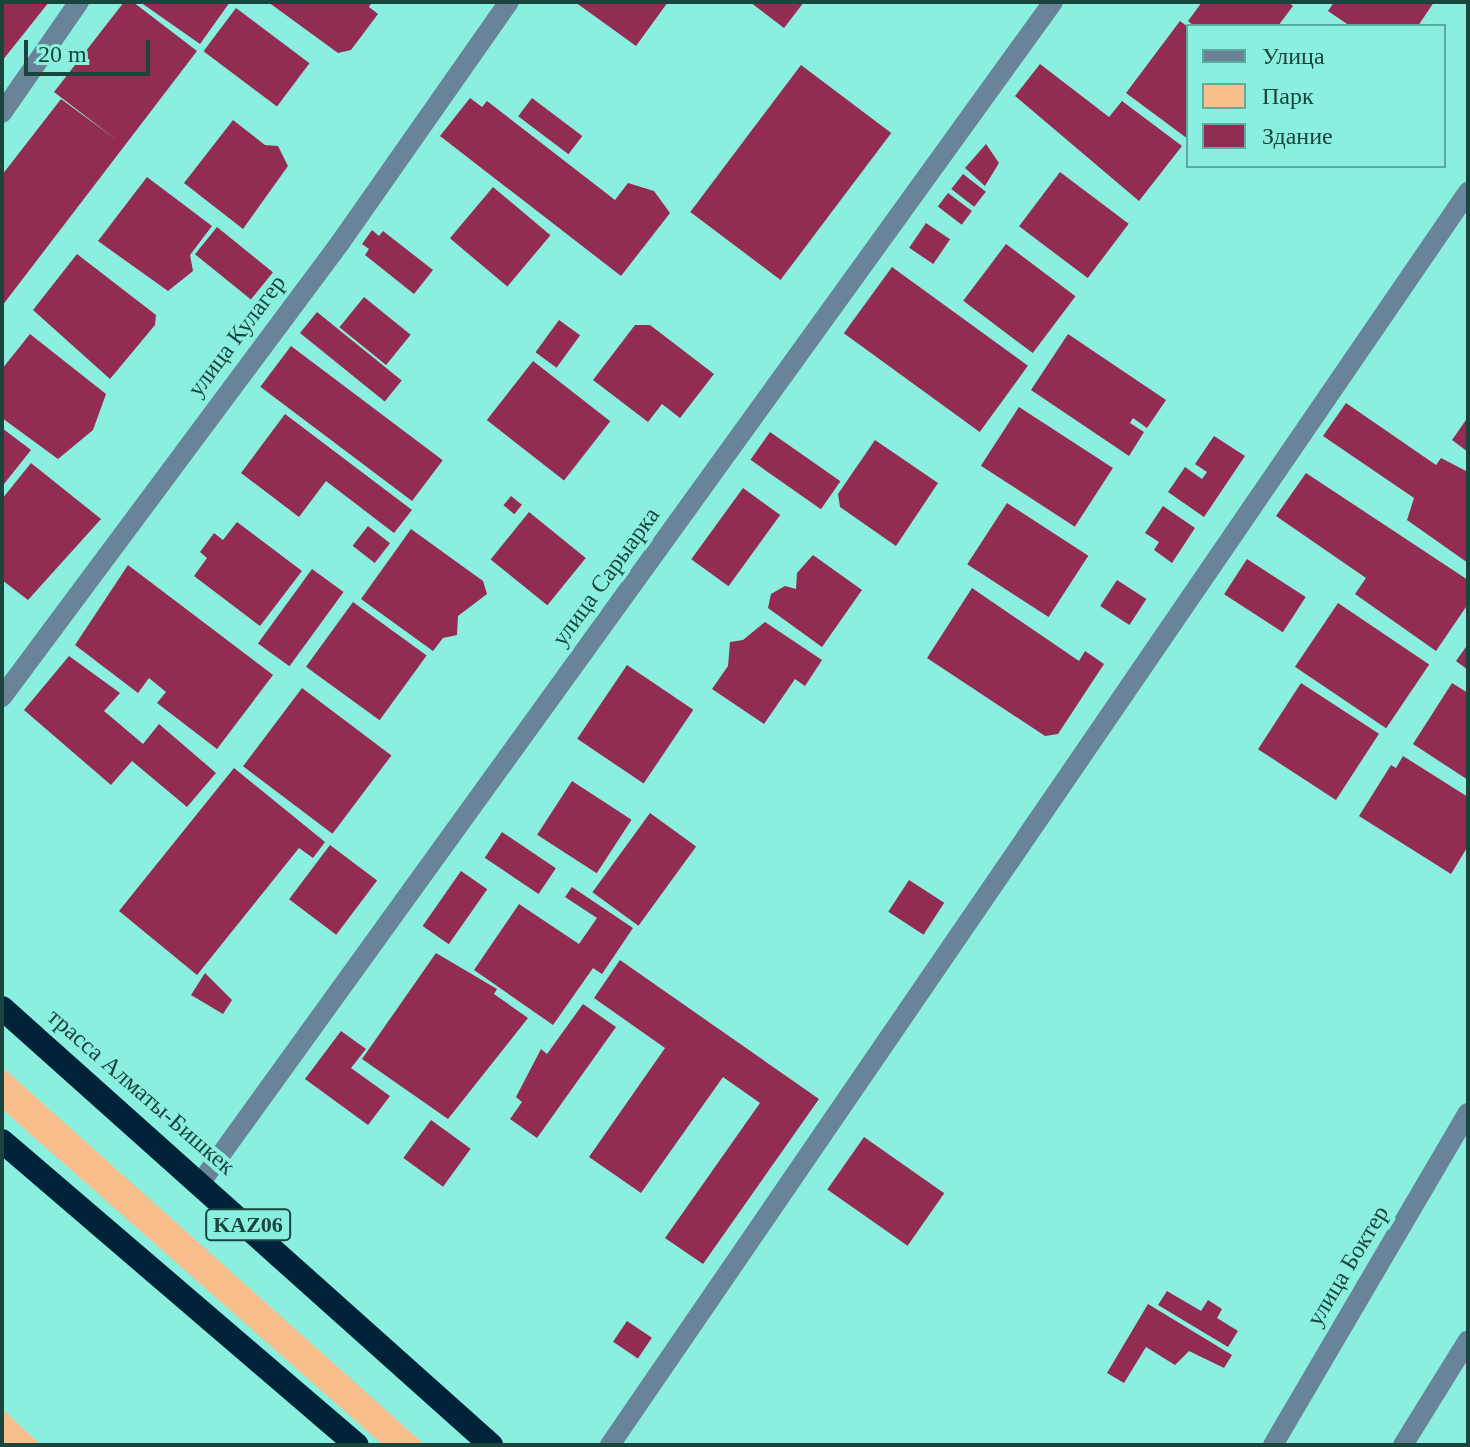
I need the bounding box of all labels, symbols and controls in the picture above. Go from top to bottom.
scale bar [28,24,154,74]
legend [1186,24,1446,168]
text: 20 m [38,41,87,67]
text: Улица [1262,43,1325,69]
text: Парк [1262,83,1314,109]
text: Здание [1262,123,1333,149]
street label: улица Кулагер [182,269,292,403]
street label: улица Сарыарка [546,502,666,652]
street label: трасса Алматы-Бишкек [41,1003,241,1181]
street label: улица Боктер [1301,1200,1395,1332]
road number: KАZ06 [204,1207,292,1243]

